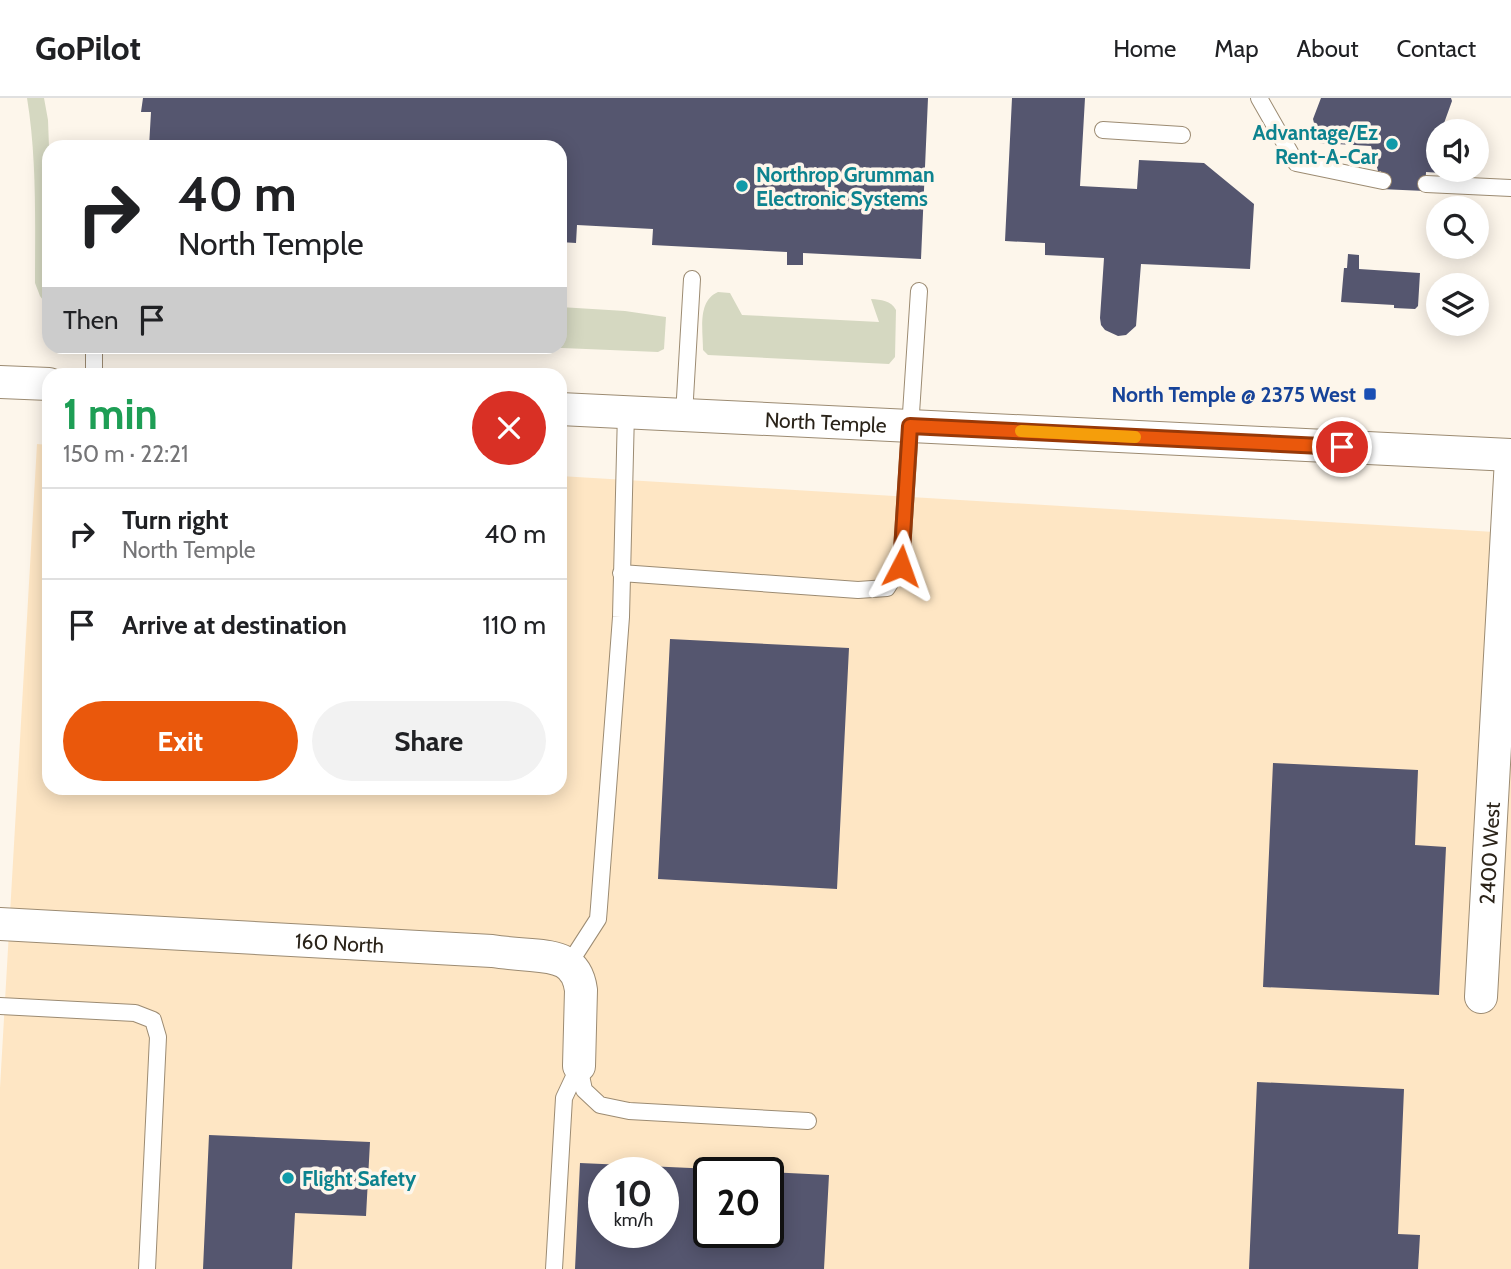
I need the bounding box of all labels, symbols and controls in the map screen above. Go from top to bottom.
text: GoPilot [35,28,141,68]
text: Home [1113,34,1176,63]
text: Map [1214,34,1259,63]
text: About [1297,34,1359,63]
text: Contact [1397,34,1476,63]
map controls [1426,119,1489,336]
button: sound [1426,119,1489,182]
place label: Advantage/Ez Rent-A-Car [1253,120,1378,169]
marker: Advantage/Ez Rent-A-Car [1384,136,1400,152]
place label: Northrop Grumman Electronic Systems [756,162,935,211]
text: 40 m [178,164,297,223]
icon: right [63,168,154,259]
marker: Northrop Grumman Electronic Systems [734,178,750,194]
button: search [1426,196,1489,259]
text: North Temple [178,224,364,263]
button: layers [1426,273,1489,336]
icon: arrive [133,301,171,339]
text: Then [63,304,119,336]
place label: North Temple @ 2375 West [1112,382,1356,407]
marker: North Temple @ 2375 West [1362,386,1378,402]
text: 1 min [63,388,158,440]
button: close [472,391,546,465]
street label: North Temple [764,406,887,437]
pin [1312,417,1372,477]
icon: arrive [1323,428,1361,466]
text: 150 m · 22:21 [63,440,189,468]
text: Turn right [122,504,228,536]
icon: right [63,515,101,553]
text: 40 m [484,518,546,550]
position arrow [864,529,938,603]
text: North Temple [122,536,255,564]
icon: arrive [63,606,101,644]
text: Arrive at destination [122,609,347,641]
text: 110 m [482,609,546,641]
button: Exit [63,701,298,781]
button: Share [312,701,546,781]
street label: 2400 West [1474,801,1504,905]
street label: 160 North [294,928,385,958]
speed limit sign: 20 [693,1157,784,1248]
place label: Flight Safety [302,1166,417,1191]
marker: Flight Safety [280,1170,296,1186]
text: 10 [615,1172,652,1215]
text: km/h [614,1209,653,1231]

